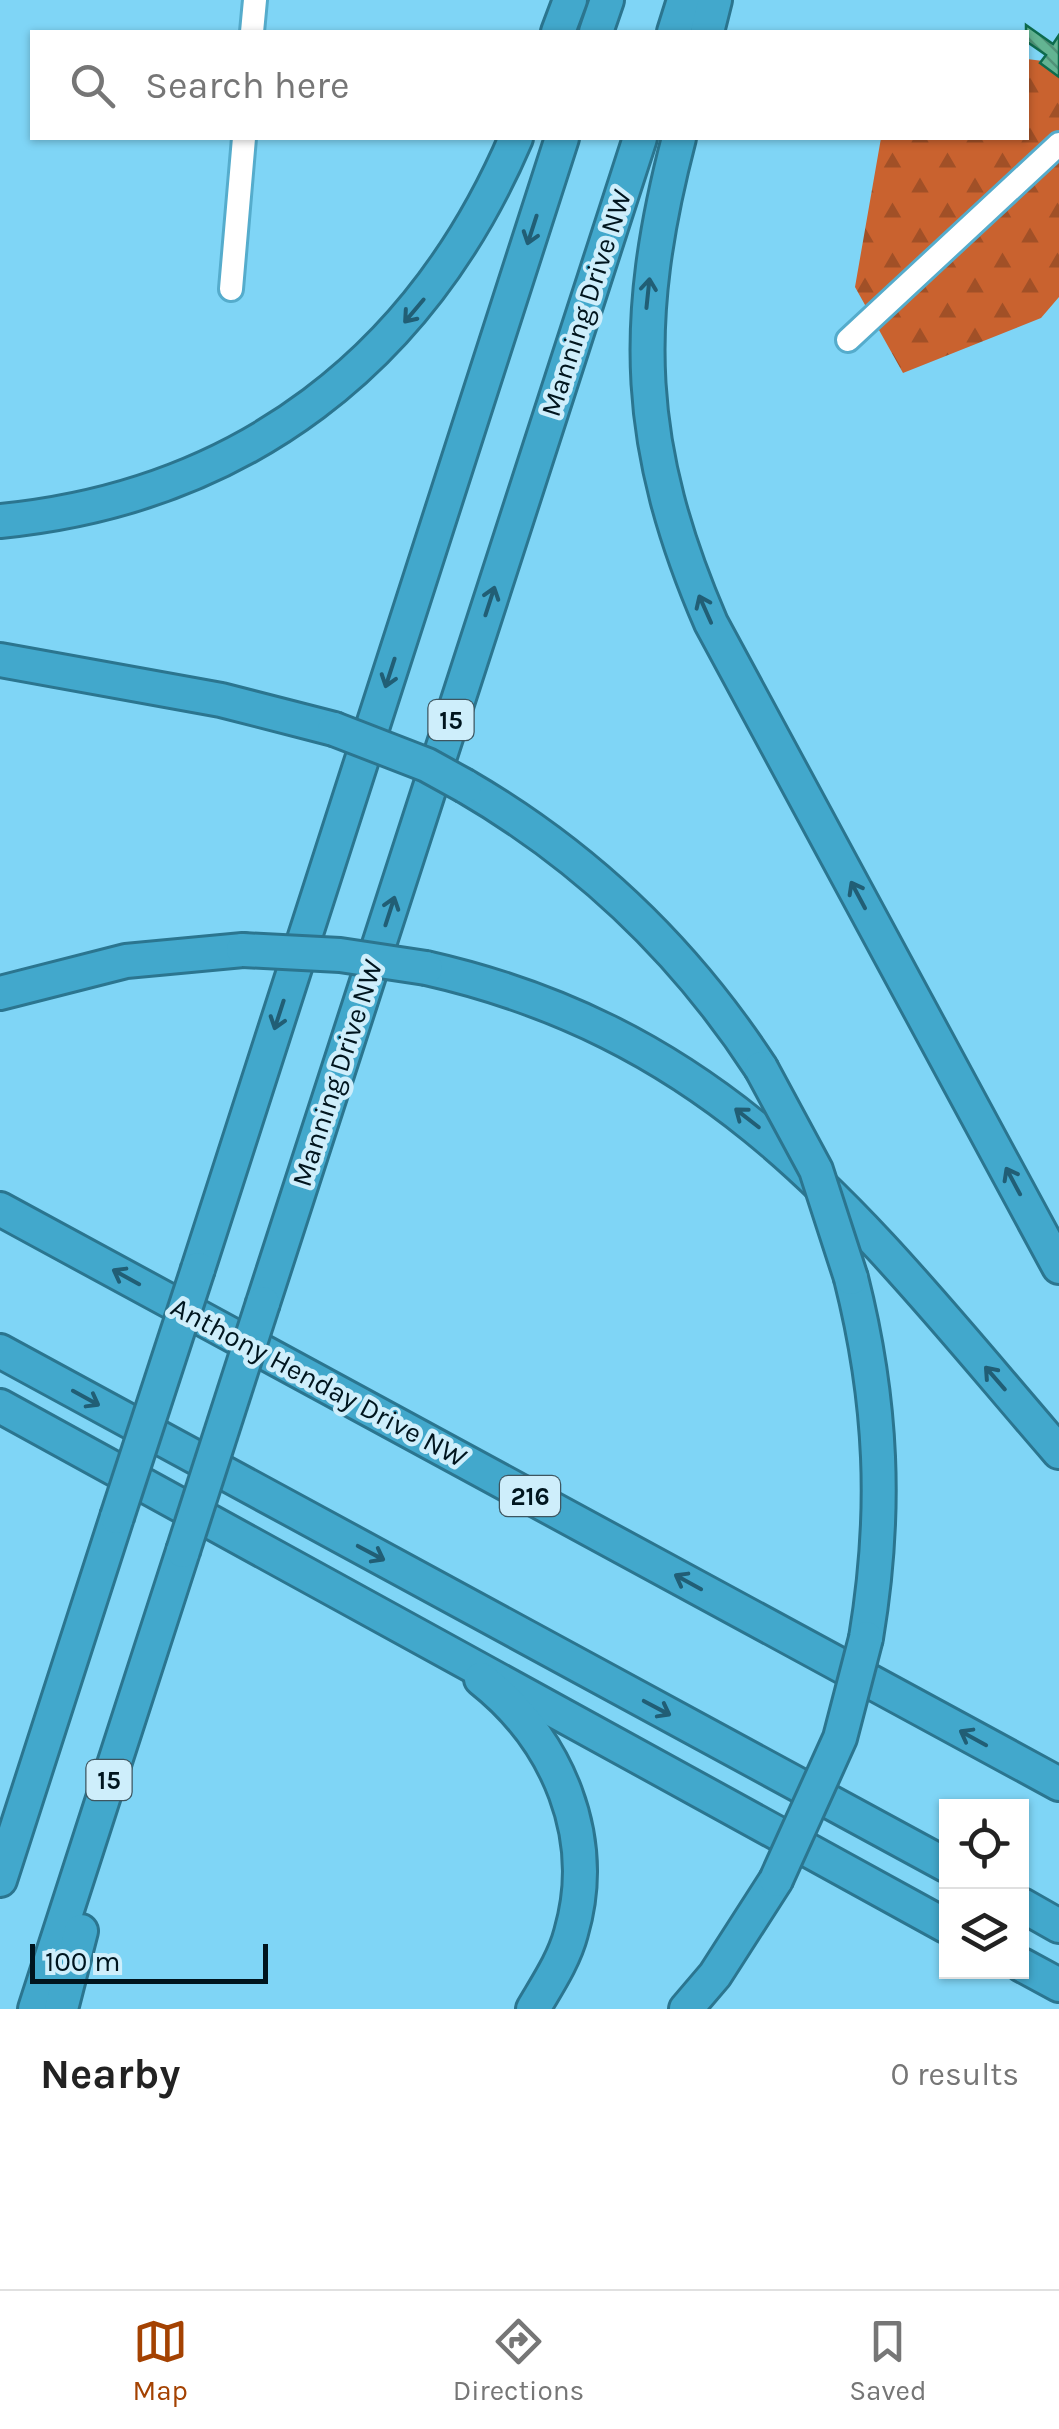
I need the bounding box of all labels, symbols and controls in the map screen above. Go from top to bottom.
search box [30,30,1029,140]
icon: search [65,58,120,113]
text: Search here [145,63,349,108]
street label: Manning Drive NW [534,185,638,421]
one-way arrow [522,214,540,246]
one-way arrow [639,277,658,309]
one-way arrow [403,298,425,324]
one-way arrow [482,586,500,618]
one-way arrow [695,594,713,625]
one-way arrow [379,656,397,688]
road number: 15 [428,700,474,740]
one-way arrow [848,881,868,911]
one-way arrow [382,895,400,927]
street label: Manning Drive NW [285,955,389,1191]
one-way arrow [269,999,287,1031]
one-way arrow [735,1107,761,1129]
one-way arrow [1002,1167,1022,1197]
one-way arrow [111,1266,141,1286]
street label: Anthony Henday Drive NW [165,1290,473,1474]
one-way arrow [984,1366,1007,1391]
one-way arrow [70,1388,100,1408]
road number: 216 [500,1476,560,1516]
one-way arrow [356,1544,386,1563]
one-way arrow [674,1572,703,1592]
one-way arrow [642,1698,671,1718]
one-way arrow [959,1727,989,1747]
road number: 15 [86,1760,132,1800]
map controls [939,1799,1029,1979]
button: locate [939,1799,1029,1889]
button: layers [939,1889,1029,1979]
scale bar [30,1939,268,1984]
text: 100 m [45,1945,120,1978]
text: Nearby [40,2049,180,2099]
text: 0 results [890,2056,1019,2093]
tab: Map [132,2314,188,2407]
tab: Directions [453,2314,584,2407]
tab: Saved [849,2314,927,2407]

